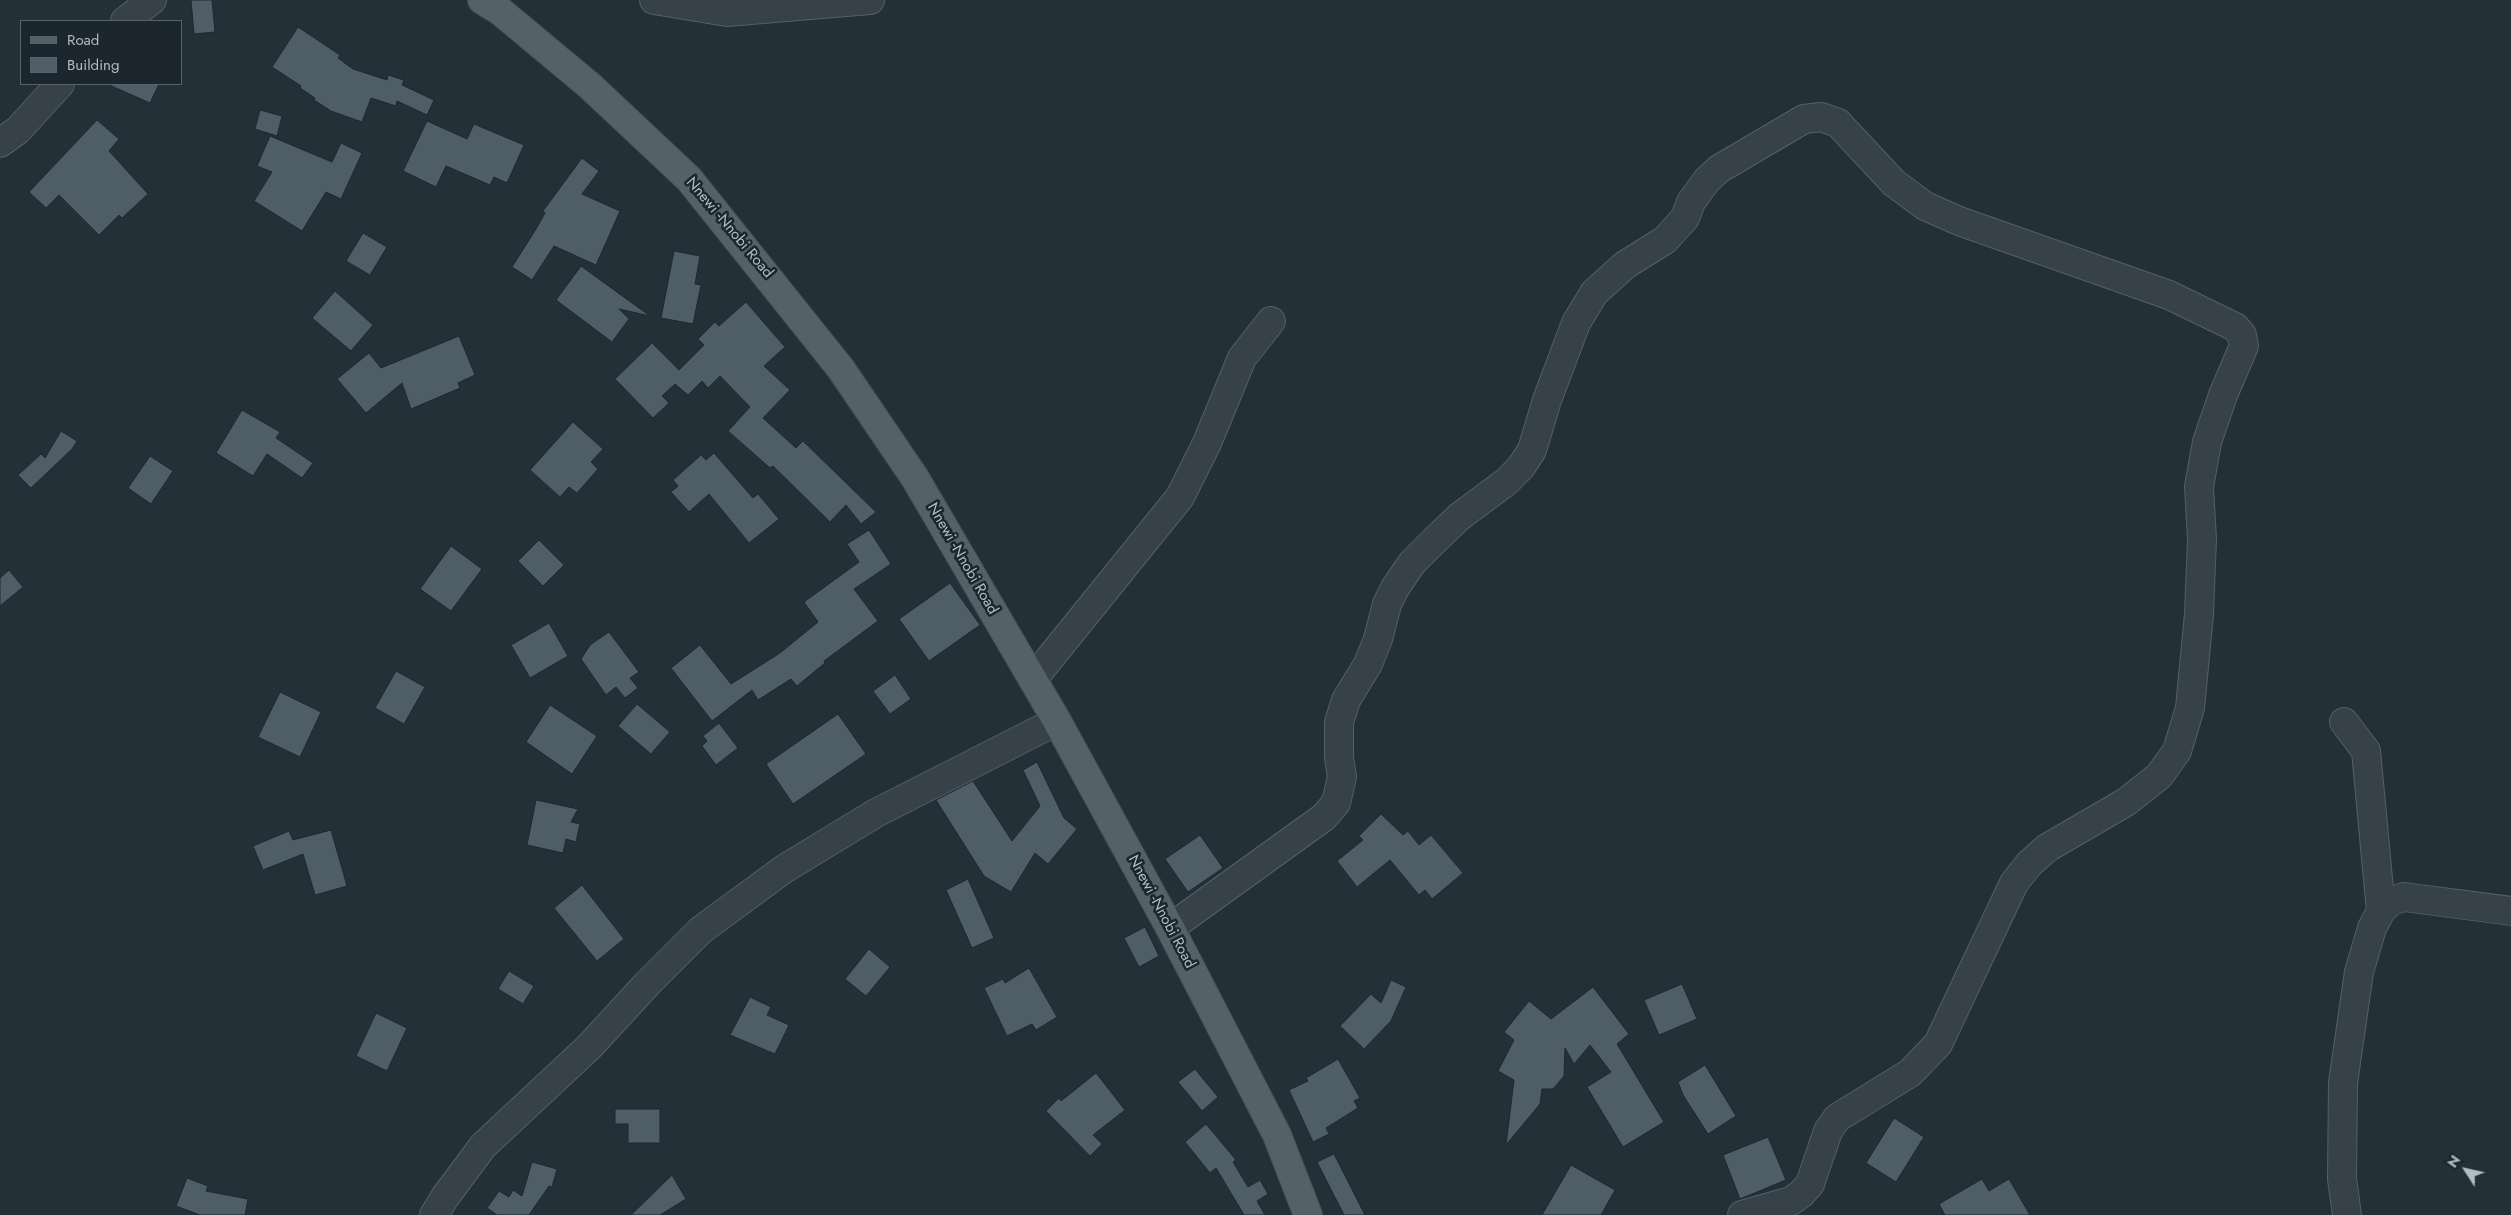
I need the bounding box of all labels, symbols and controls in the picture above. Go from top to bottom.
legend [20,20,182,85]
text: Road [67,29,99,51]
text: Building [67,54,119,76]
street label: Nnewi -Nnobi Road [682,174,776,282]
street label: Nnewi -Nnobi Road [923,500,1001,618]
street label: Nnewi -Nnobi Road [1124,852,1198,972]
north arrow [2441,1145,2491,1195]
text: N [2442,1151,2465,1172]

